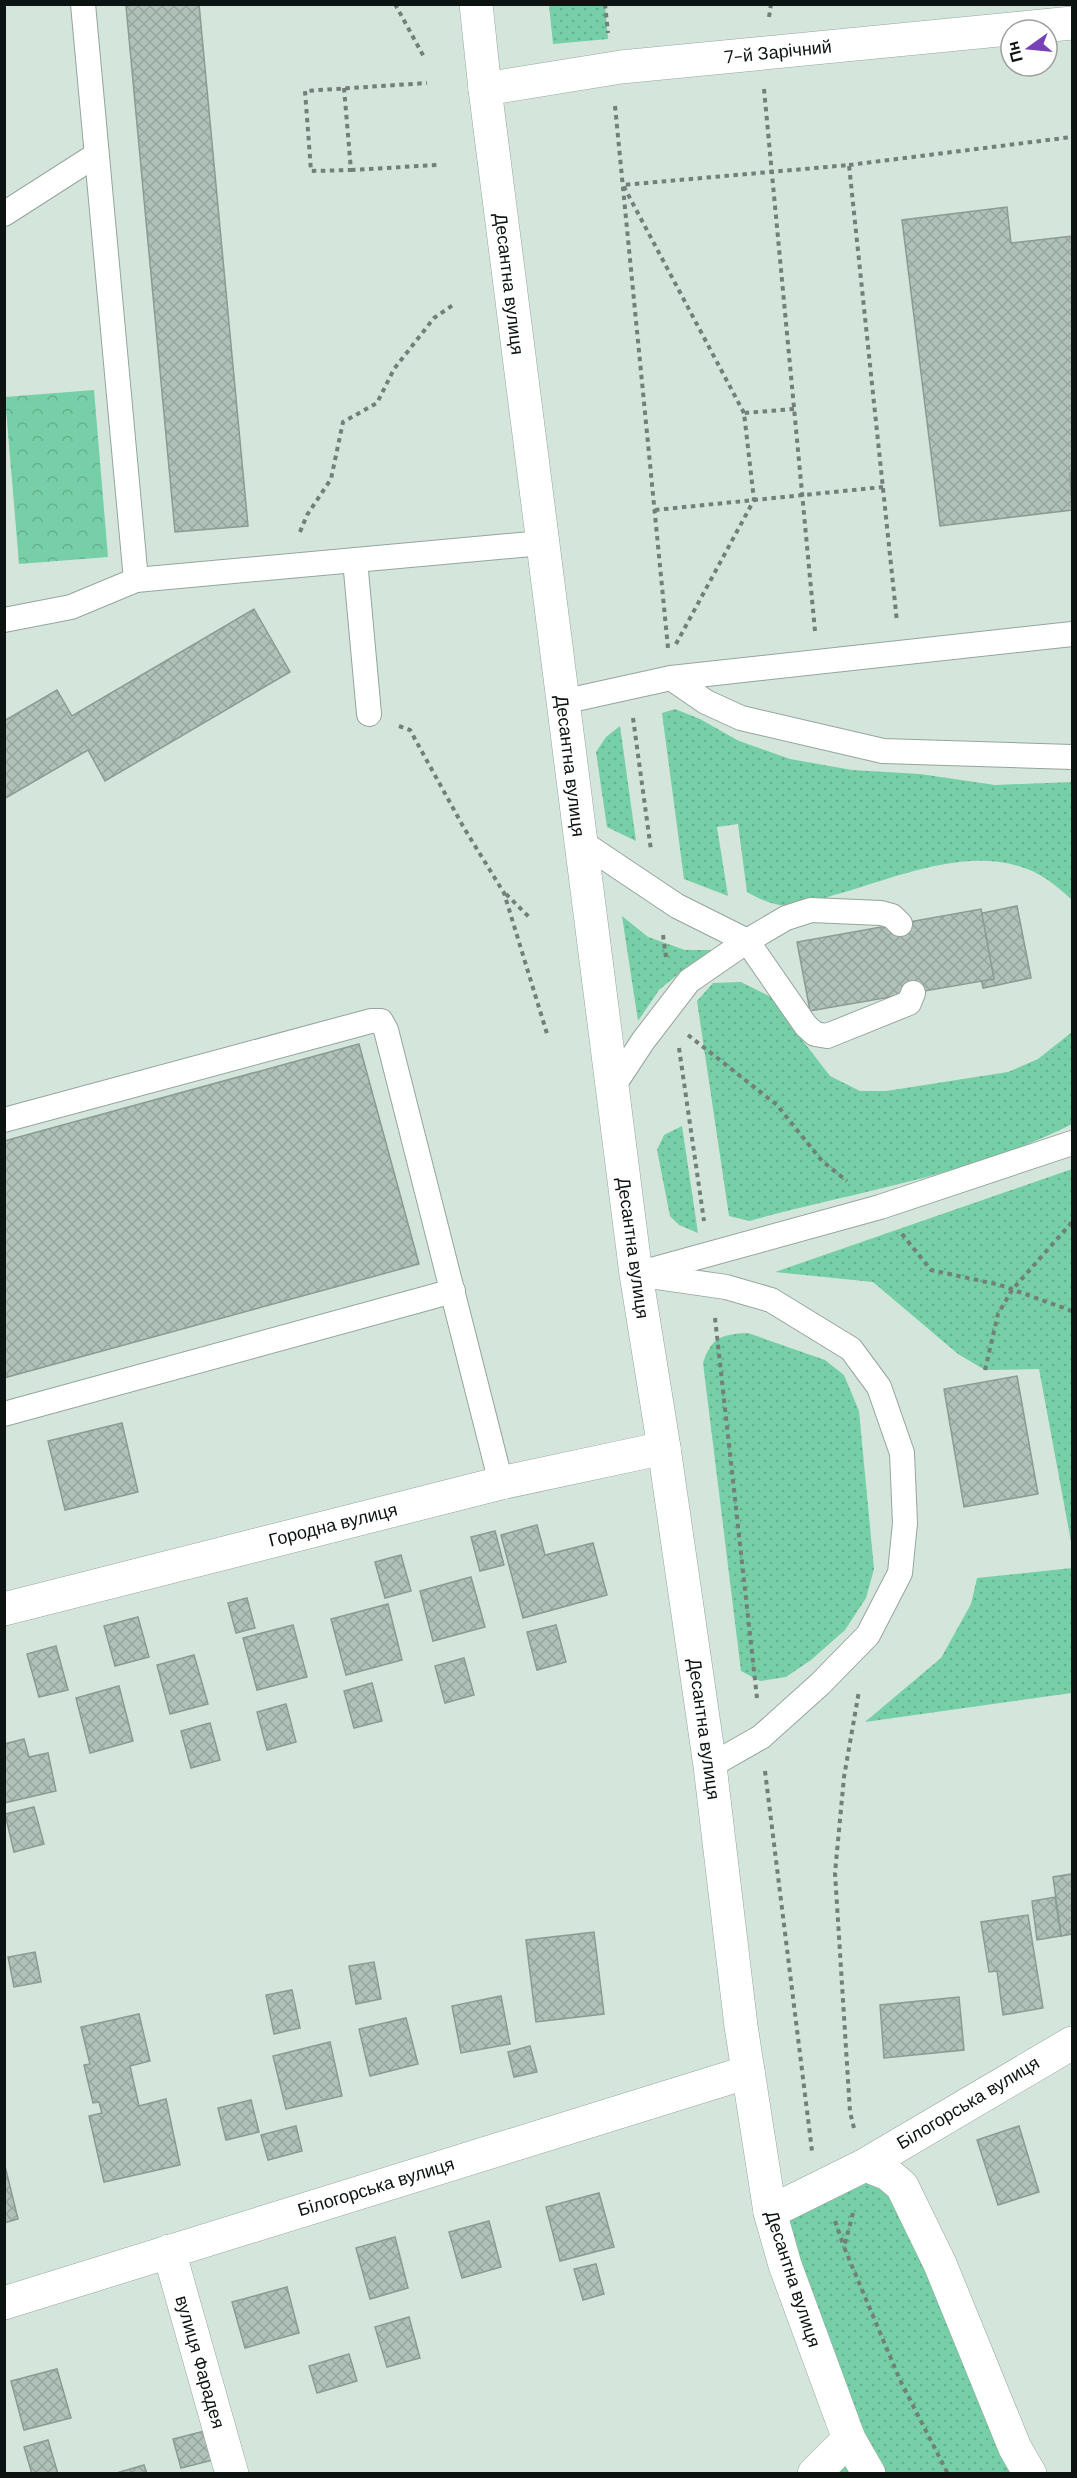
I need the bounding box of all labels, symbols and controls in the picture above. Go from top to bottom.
north arrow [999,18,1059,78]
street label: 7-й Зарічний [723,34,833,70]
text: Пн [1002,39,1028,65]
street label: Десантна вулиця [488,212,530,356]
street label: Десантна вулиця [549,694,591,838]
street label: Десантна вулиця [611,1176,655,1320]
street label: Городна вулиця [266,1497,400,1553]
street label: Десантна вулиця [682,1657,726,1801]
street label: Білогорська вулиця [892,2051,1044,2155]
street label: Білогорська вулиця [295,2152,457,2222]
street label: Десантна вулиця [760,2208,826,2350]
street label: вулиця Фарадея [170,2293,230,2431]

